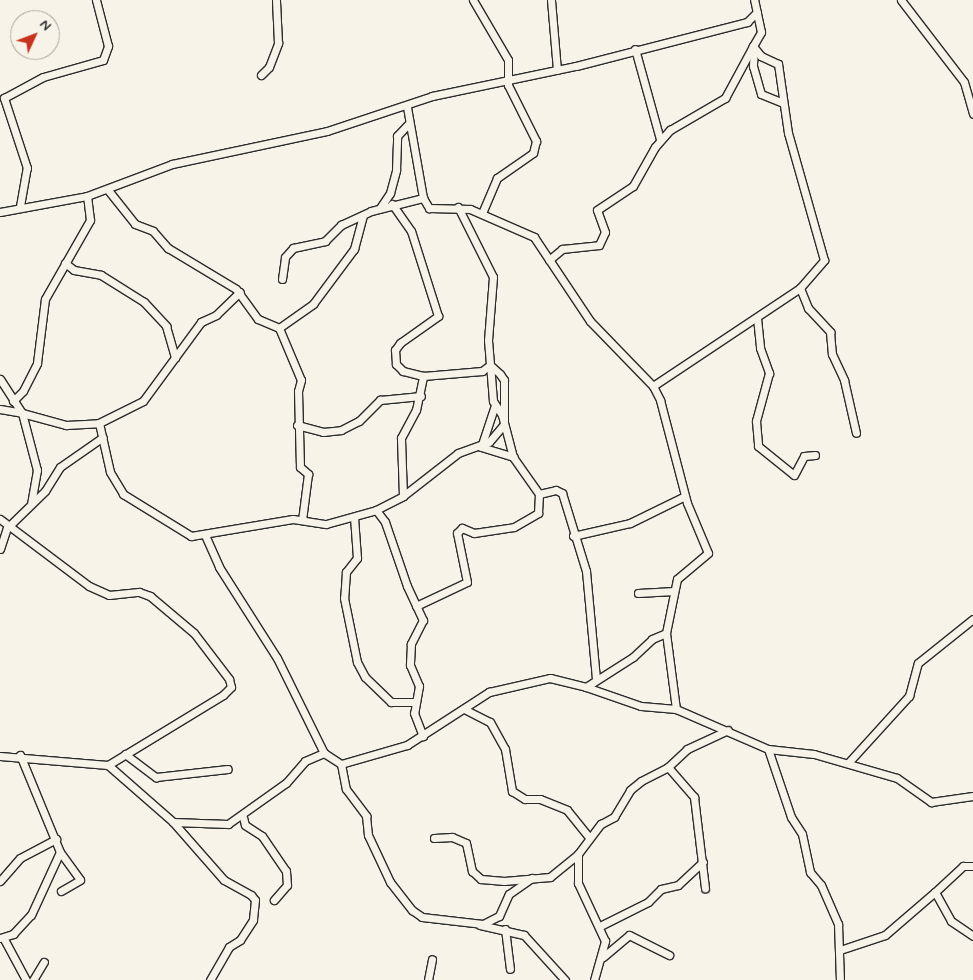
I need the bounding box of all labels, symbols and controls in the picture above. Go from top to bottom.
north arrow [10,10,60,60]
text: N [35,16,55,35]

